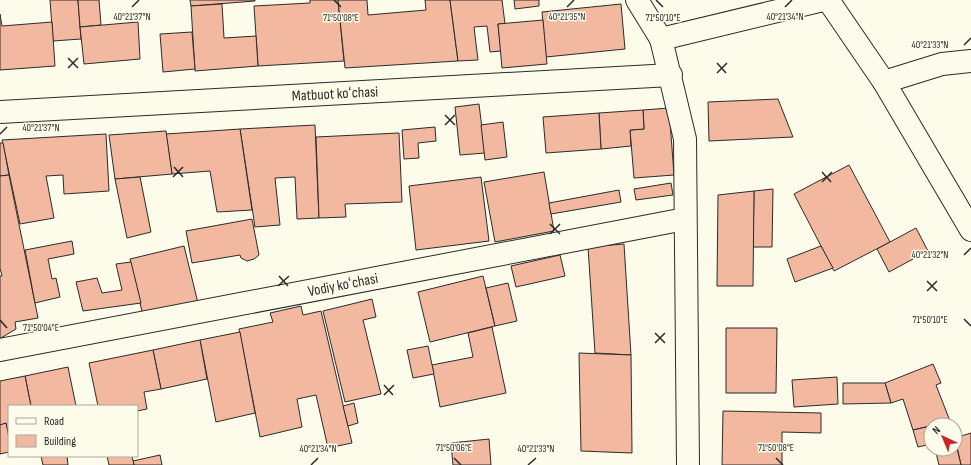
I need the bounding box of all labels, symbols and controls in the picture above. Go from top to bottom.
text: 40°21'37"N [113,11,151,23]
text: 40°21'35"N [549,11,585,23]
text: 40°21'34"N [766,11,804,23]
text: 71°50'08"E [323,12,359,24]
text: 71°50'10"E [645,12,681,24]
text: 40°21'33"N [912,39,948,51]
street label: Matbuot koʻchasi [291,82,379,106]
text: 40°21'37"N [22,122,60,134]
text: 40°21'32"N [912,249,948,261]
street label: Vodiy koʻchasi [306,269,380,301]
text: 71°50'10"E [912,314,948,326]
text: 71°50'04"E [23,322,59,334]
legend [8,405,138,457]
text: Road [44,414,64,429]
north arrow [923,417,963,457]
text: N [930,423,943,437]
text: Building [44,434,76,449]
text: 71°50'06"E [436,442,472,454]
text: 71°50'08"E [758,442,794,454]
text: 40°21'34"N [299,443,337,455]
text: 40°21'33"N [518,443,554,455]

